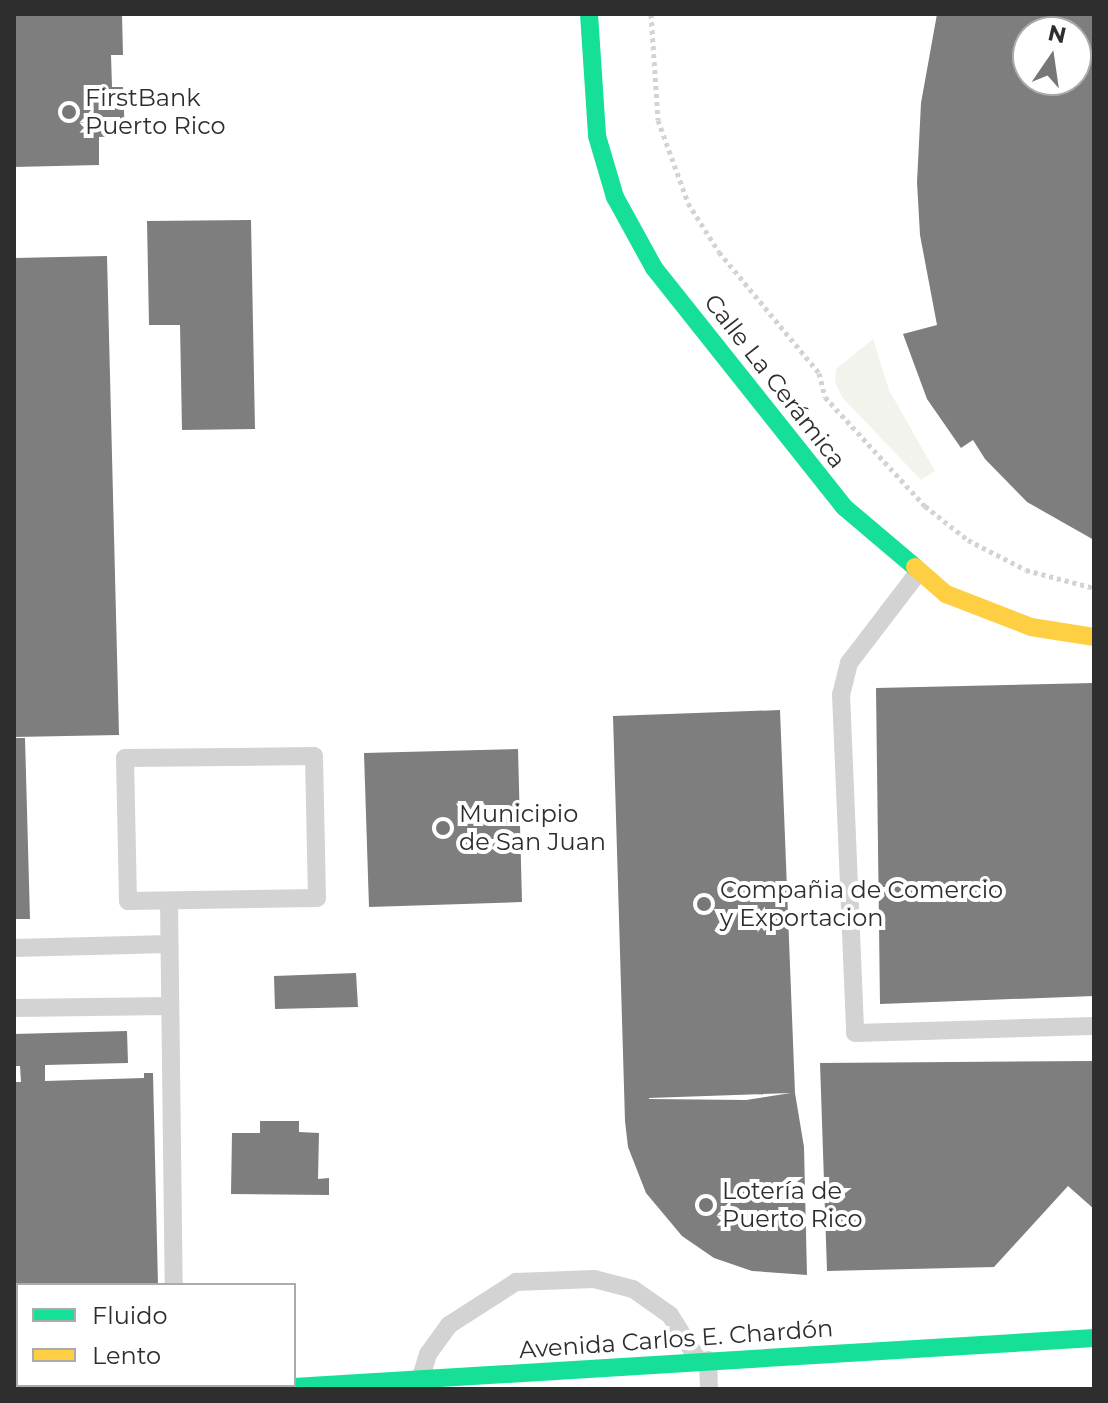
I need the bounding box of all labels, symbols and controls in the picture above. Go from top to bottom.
north arrow [1012,16,1092,96]
text: N [1045,19,1069,49]
place label: FirstBank Puerto Rico [85,84,226,140]
marker: FirstBank Puerto Rico [60,103,78,121]
street label: Calle La Cerámica [698,288,852,474]
place label: Municipio de San Juan [459,800,606,856]
marker: Municipio de San Juan [434,819,452,837]
place label: Compañia de Comercio y Exportacion [720,876,1003,932]
marker: Compañia de Comercio y Exportacion [695,895,713,913]
place label: Lotería de Puerto Rico [722,1177,863,1233]
marker: Lotería de Puerto Rico [697,1196,715,1214]
legend [16,1283,296,1387]
text: Fluido [92,1301,168,1330]
street label: Avenida Carlos E. Chardón [518,1314,834,1364]
text: Lento [92,1341,161,1370]

